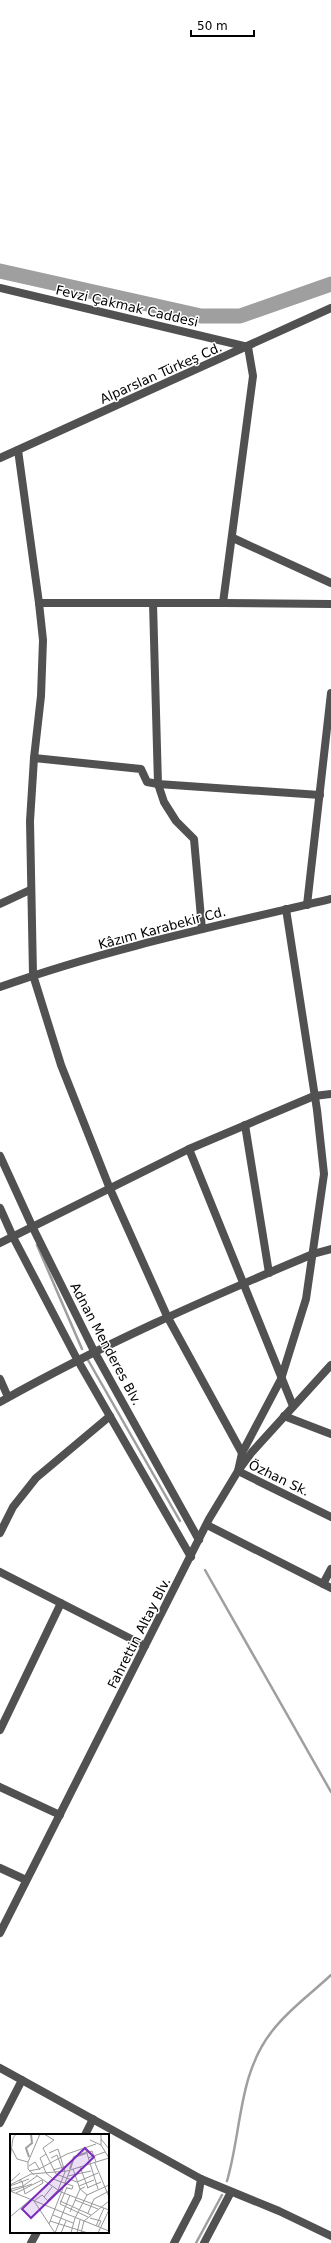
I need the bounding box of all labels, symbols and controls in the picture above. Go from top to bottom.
scale bar [191,12,254,38]
text: 50 m [197,19,228,33]
street label: Fevzi Çakmak Caddesi [54,282,200,330]
street label: Alparslan Türkeş Cd. [98,339,224,407]
street label: Kâzım Karabekir Cd. [97,904,227,952]
street label: Adnan Menderes Blv. [67,1280,145,1408]
street label: Özhan Sk. [246,1456,312,1499]
street label: Fahrettin Altay Blv. [105,1575,173,1691]
inset map [10,2134,109,2233]

